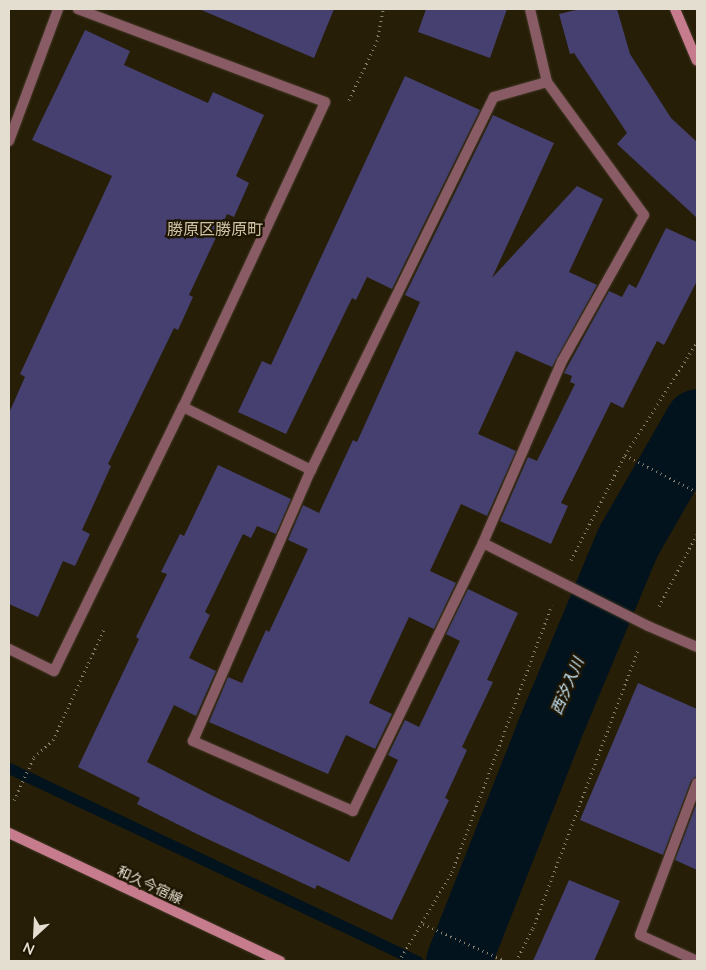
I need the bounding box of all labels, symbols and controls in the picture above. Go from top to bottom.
district label: 勝原区勝原町 [167,219,263,239]
water label: 西汐入川 [547,655,587,717]
street label: 和久今宿線 [115,863,185,907]
north arrow [10,910,60,960]
text: N [20,939,37,959]

